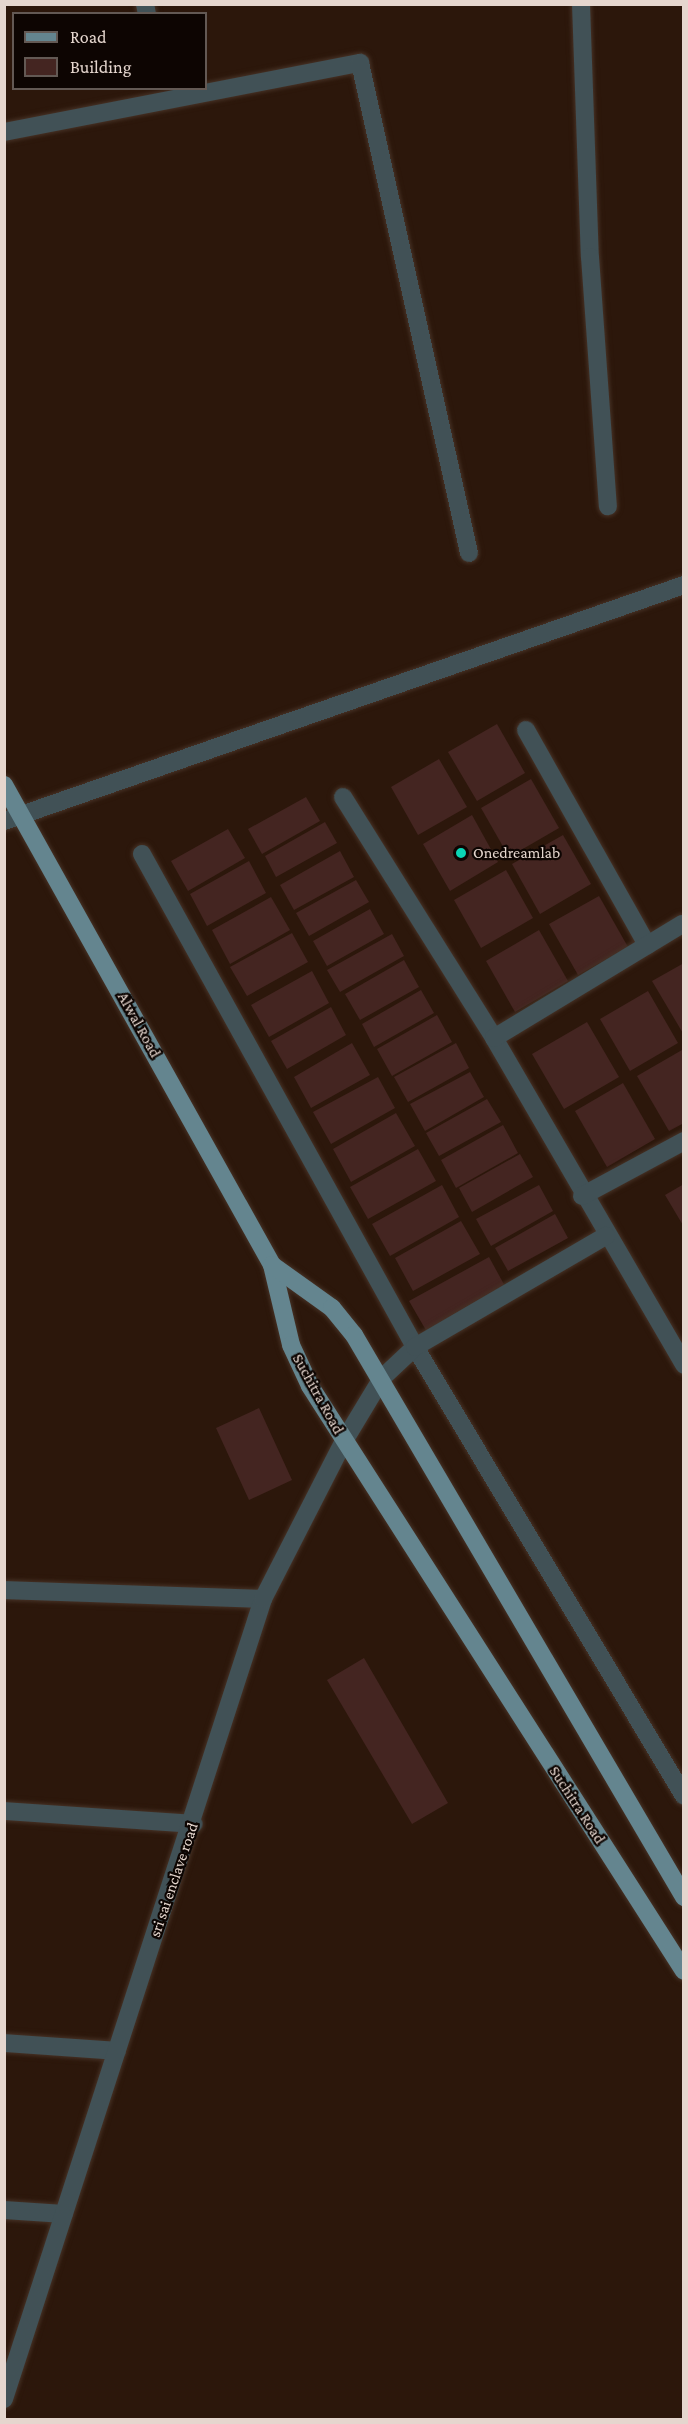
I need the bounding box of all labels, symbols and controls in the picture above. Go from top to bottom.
legend [12,12,207,90]
text: Road [70,27,107,47]
text: Building [70,57,131,77]
place label: Onedreamlab [473,843,560,863]
marker: Onedreamlab [454,846,468,860]
street label: Alwal Road [113,989,165,1061]
street label: Suchitra Road [288,1351,348,1437]
street label: Suchitra Road [545,1763,609,1847]
street label: sri sai enclave road [145,1820,203,1940]

